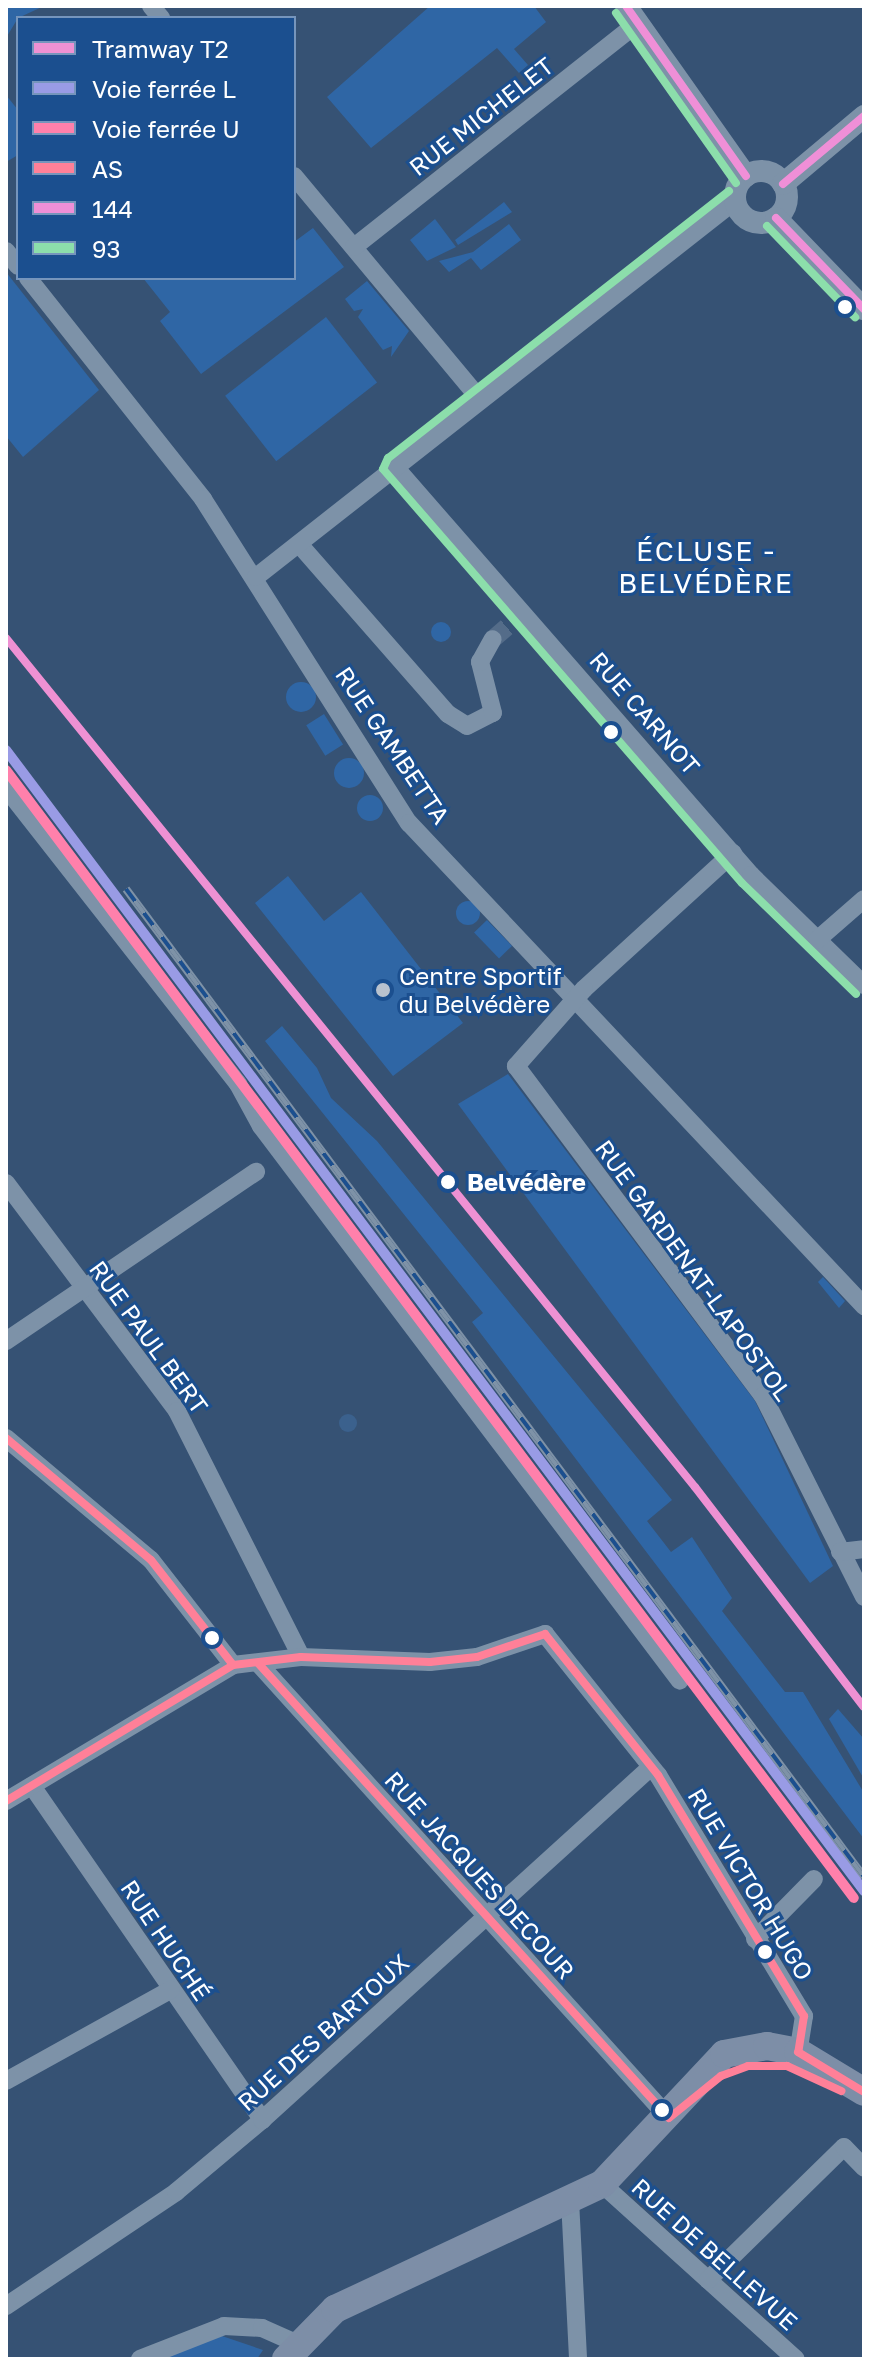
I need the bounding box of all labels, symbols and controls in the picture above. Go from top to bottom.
legend [16,16,296,280]
text: Tramway T2 [92,34,229,63]
street label: RUE MICHELET [403,51,559,181]
text: Voie ferrée L [92,74,236,103]
text: Voie ferrée U [92,114,240,143]
text: AS [92,154,123,183]
text: 144 [92,194,133,223]
text: 93 [92,234,121,263]
unlabelled marker [837,299,853,315]
district label: ÉCLUSE - BELVÉDÈRE [618,534,794,600]
street label: RUE CARNOT [584,646,706,780]
street label: RUE GAMBETTA [330,661,456,829]
unlabelled marker [603,724,619,740]
place label: Centre Sportif du Belvédère [399,962,562,1018]
marker: Centre Sportif du Belvédère [374,981,392,999]
street label: RUE GARDENAT-LAPOSTOL [590,1134,798,1406]
place label: Belvédère [467,1168,586,1196]
marker: Belvédère [436,1170,460,1194]
street label: RUE PAUL BERT [84,1255,214,1419]
unlabelled marker [204,1630,220,1646]
street label: RUE JACQUES DECOUR [379,1765,581,1985]
street label: RUE VICTOR HUGO [682,1783,820,1985]
street label: RUE HUCHÉ [115,1874,217,2006]
unlabelled marker [757,1944,773,1960]
street label: RUE DES BARTOUX [231,1948,415,2116]
unlabelled marker [654,2102,670,2118]
street label: RUE DE BELLEVUE [626,2172,804,2336]

